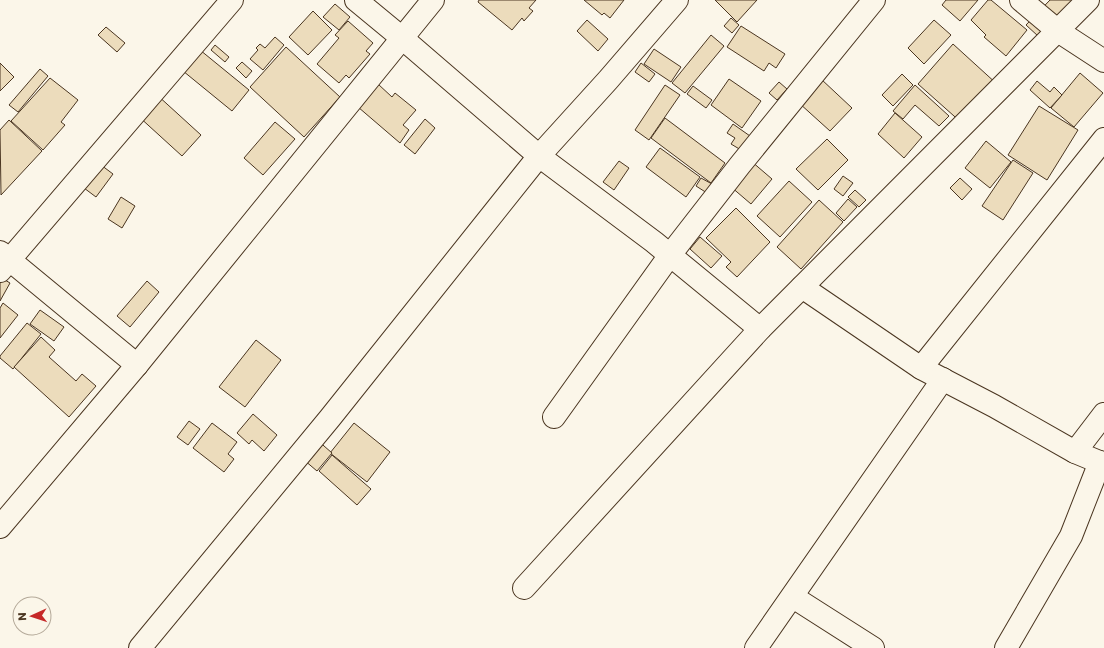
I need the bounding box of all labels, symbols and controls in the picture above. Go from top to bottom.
north arrow [12,596,52,636]
text: N [14,612,30,621]

